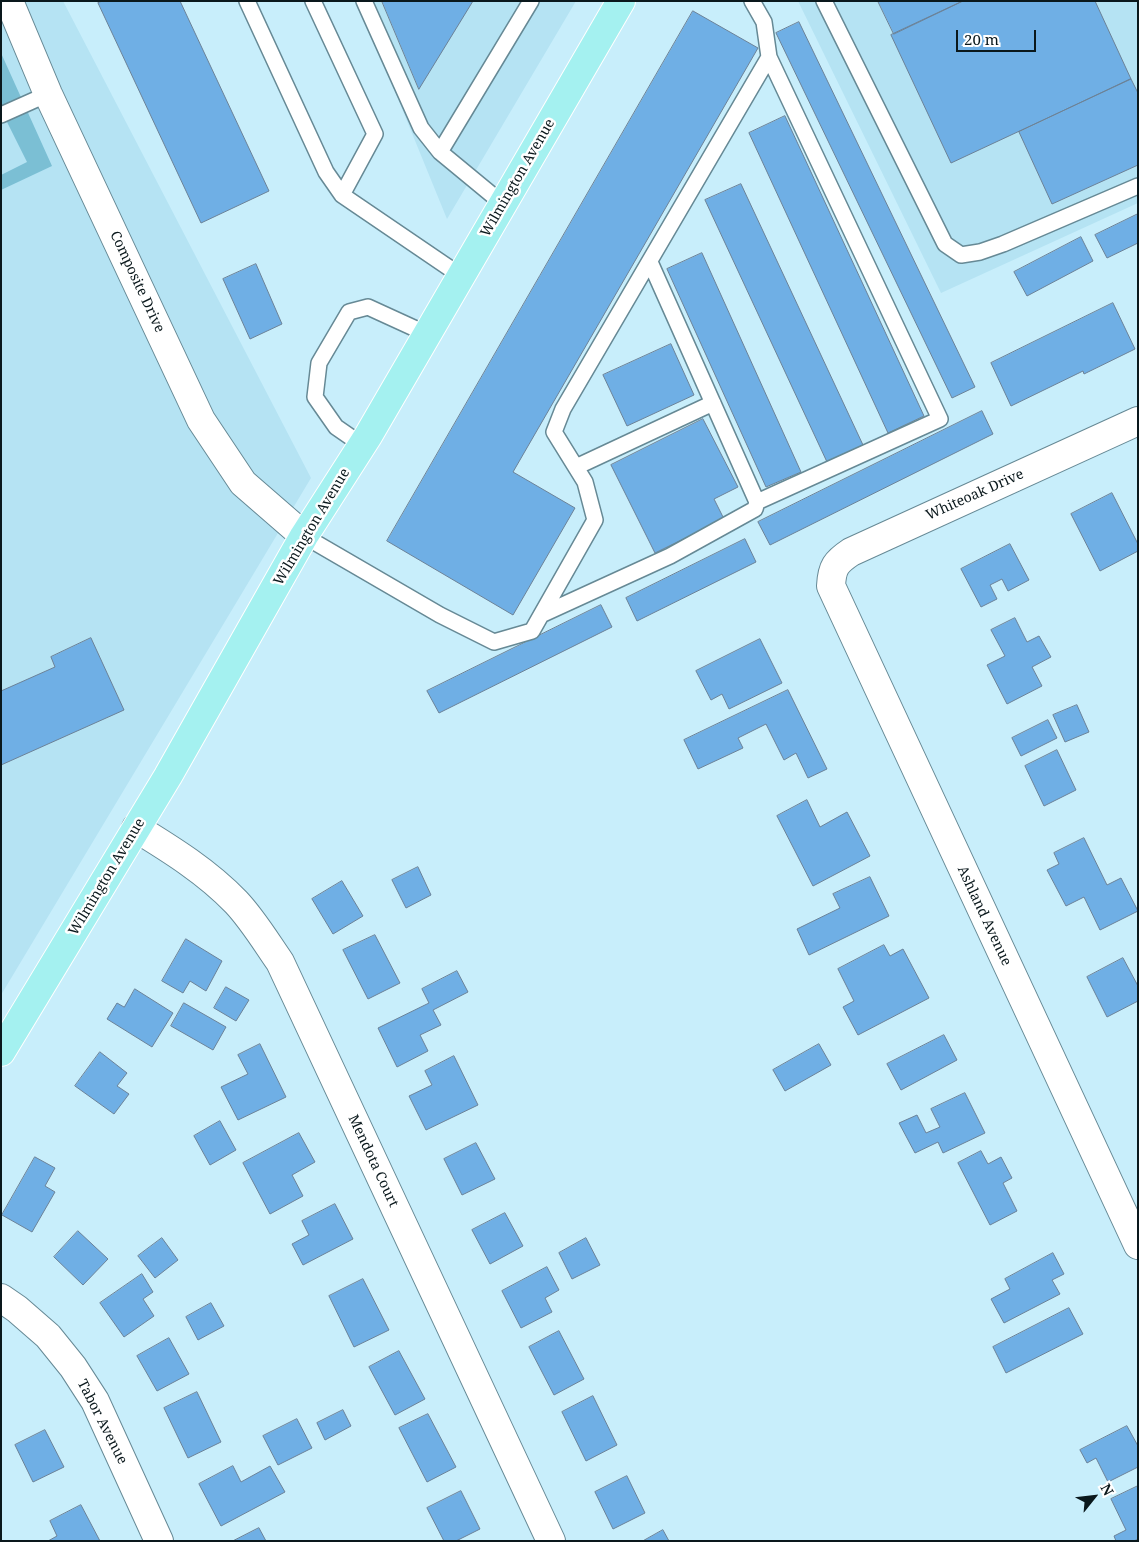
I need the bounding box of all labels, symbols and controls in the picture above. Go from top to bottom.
scale bar [959,20,1039,52]
text: 20 m [964,29,999,49]
street label: Wilmington Avenue [477,116,559,240]
street label: Composite Drive [106,228,168,336]
street label: Wilmington Avenue [270,465,354,589]
street label: Whiteoak Drive [924,466,1026,524]
street label: Wilmington Avenue [65,815,149,939]
street label: Ashland Avenue [953,863,1015,969]
street label: Mendota Court [344,1112,402,1210]
street label: Tabor Avenue [73,1377,131,1467]
north arrow [1069,1472,1119,1522]
text: N [1097,1480,1119,1499]

